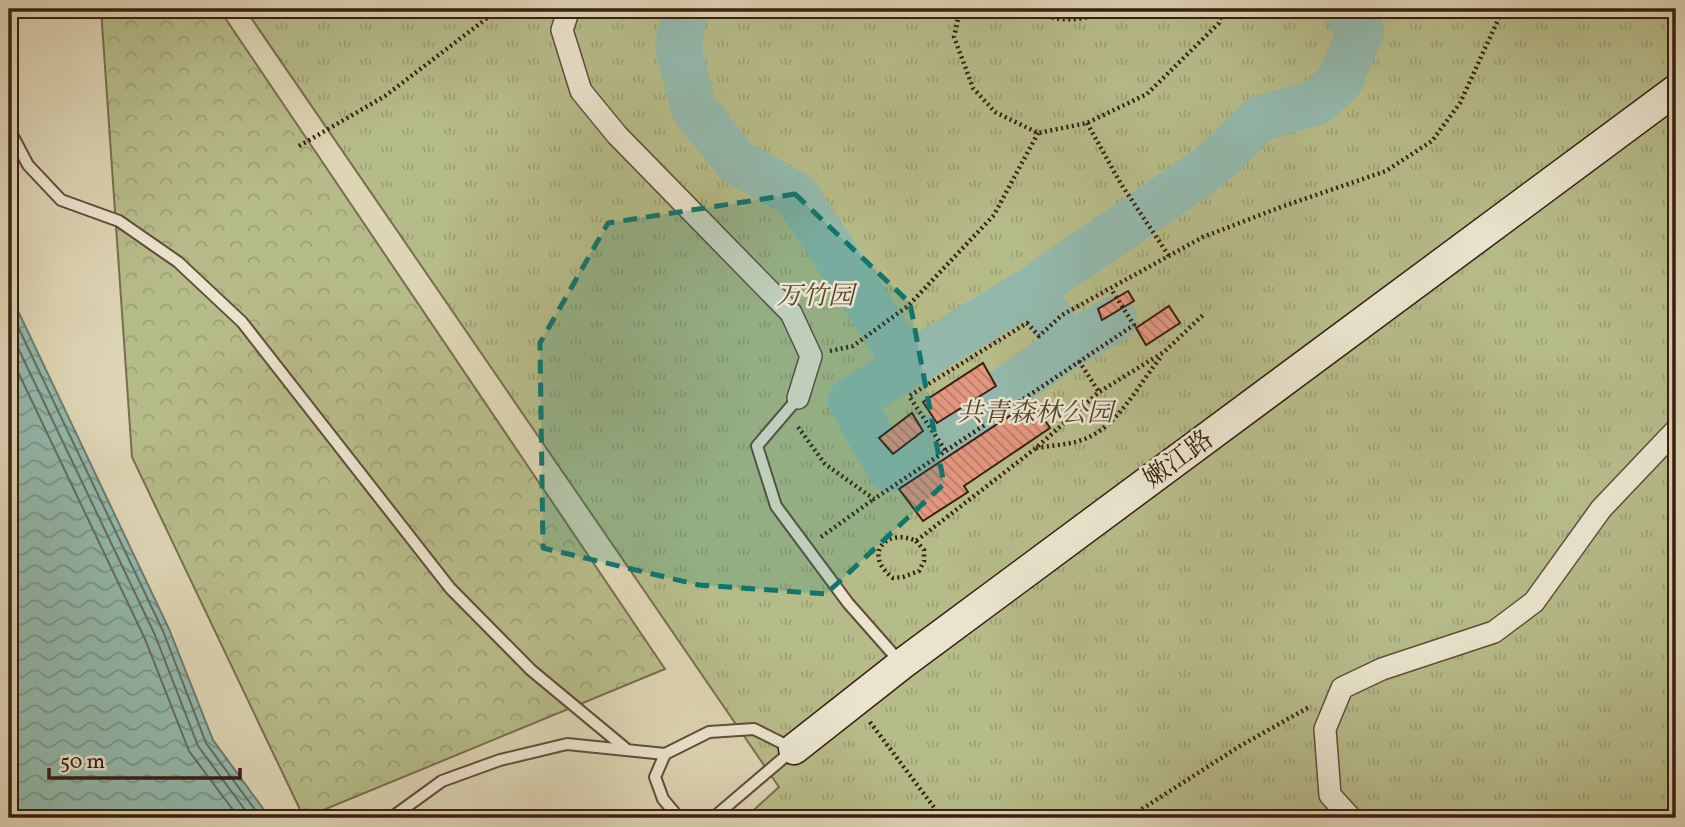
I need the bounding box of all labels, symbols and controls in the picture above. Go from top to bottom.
park label: 万竹园 [776,279,858,315]
park label: 共青森林公园 [957,396,1117,432]
street label: 嫩江路 [1137,423,1221,497]
scale bar [49,736,240,780]
text: 50 m [60,748,105,777]

